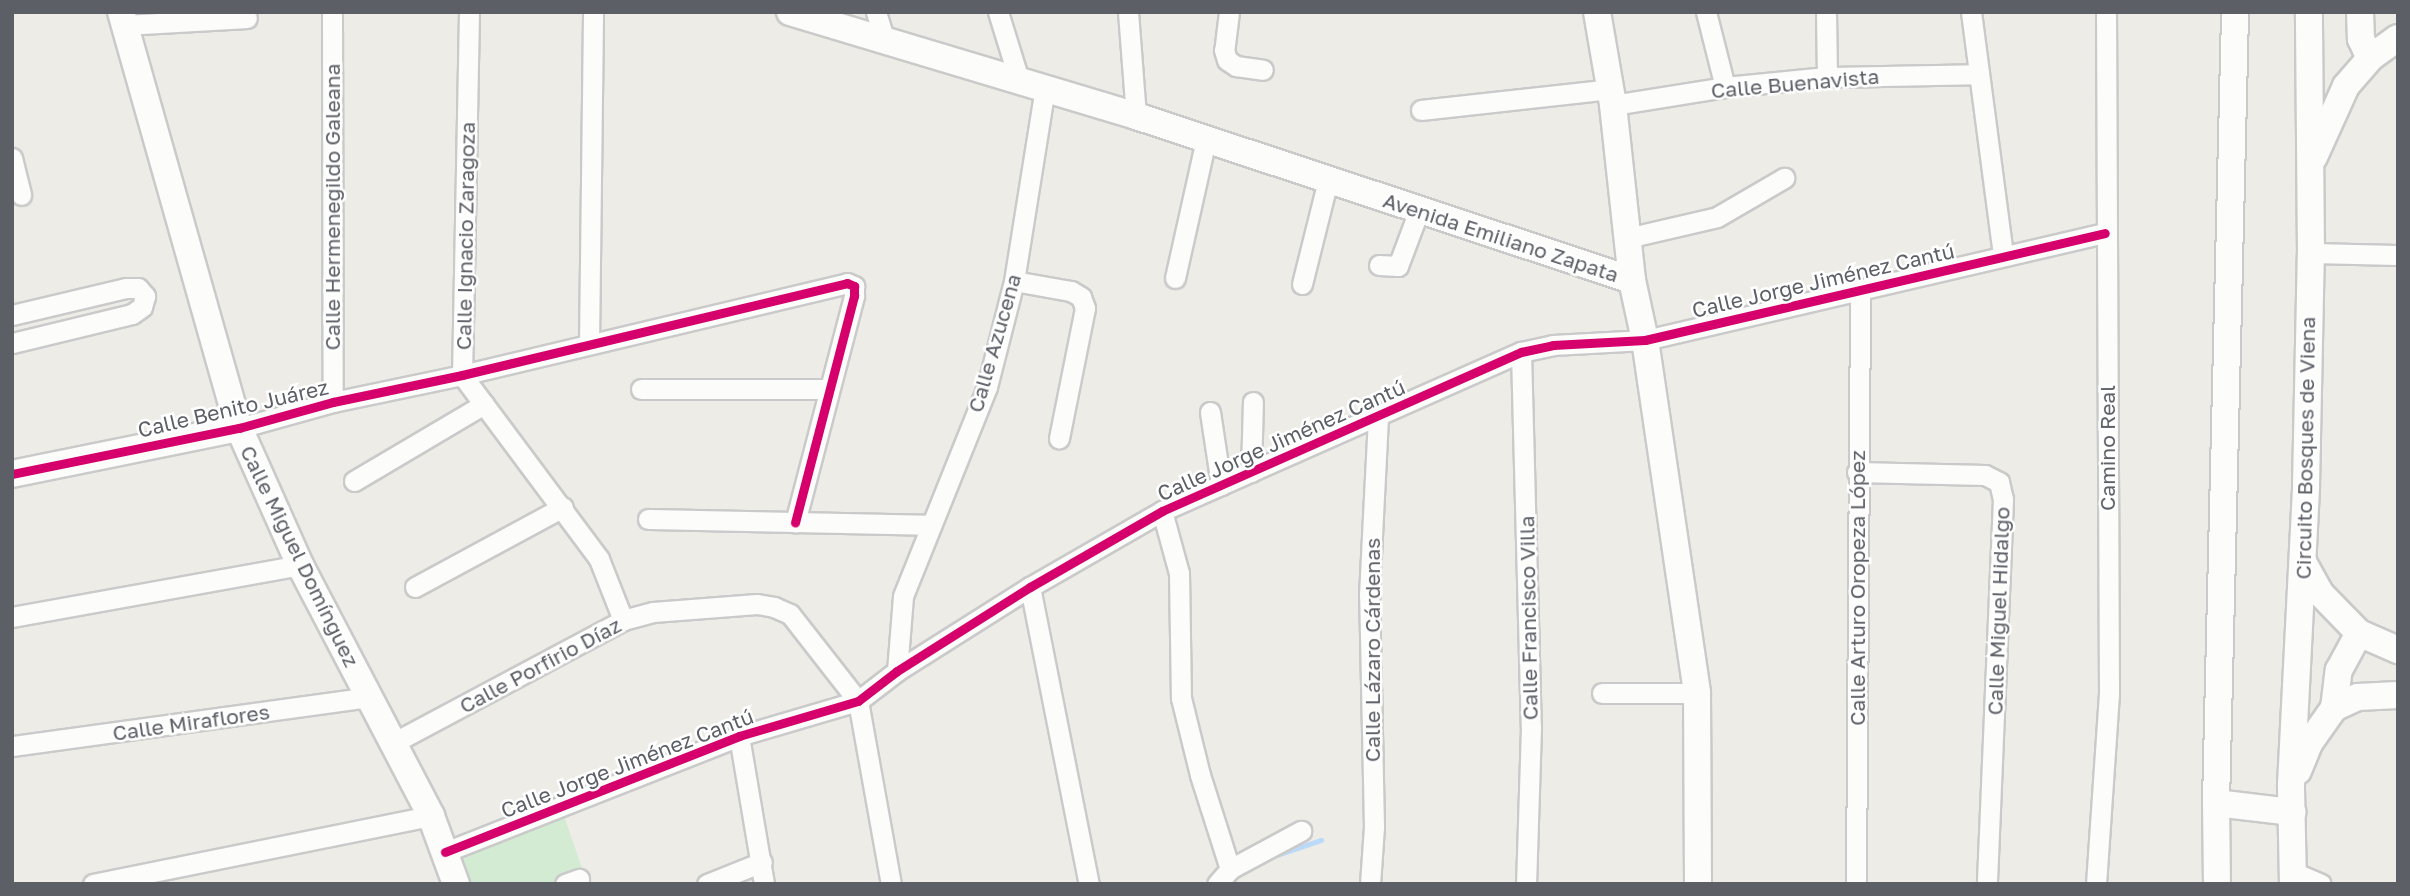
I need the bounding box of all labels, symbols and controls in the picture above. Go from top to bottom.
street label: Calle Buenavista [1710,63,1880,103]
street label: Calle Hermenegildo Galeana [319,64,345,350]
street label: Calle Ignacio Zaragoza [450,122,480,350]
street label: Avenida Emiliano Zapata [1380,187,1622,287]
street label: Calle Jorge Jiménez Cantú [1689,238,1957,322]
street label: Calle Azucena [962,271,1026,415]
street label: Circuito Bosques de Viena [2290,316,2320,580]
street label: Calle Benito Juárez [135,374,331,442]
street label: Calle Jorge Jiménez Cantú [1153,374,1409,506]
street label: Camino Real [2094,385,2120,511]
street label: Calle Miguel Domínguez [235,441,365,671]
street label: Calle Arturo Oropeza López [1844,450,1870,726]
street label: Calle Miguel Hidalgo [1982,506,2014,716]
street label: Calle Francisco Villa [1514,516,1542,720]
street label: Calle Lázaro Cárdenas [1359,538,1385,762]
street label: Calle Porfirio Díaz [455,612,625,718]
street label: Calle Miraflores [111,698,271,746]
street label: Calle Jorge Jiménez Cantú [497,703,757,823]

